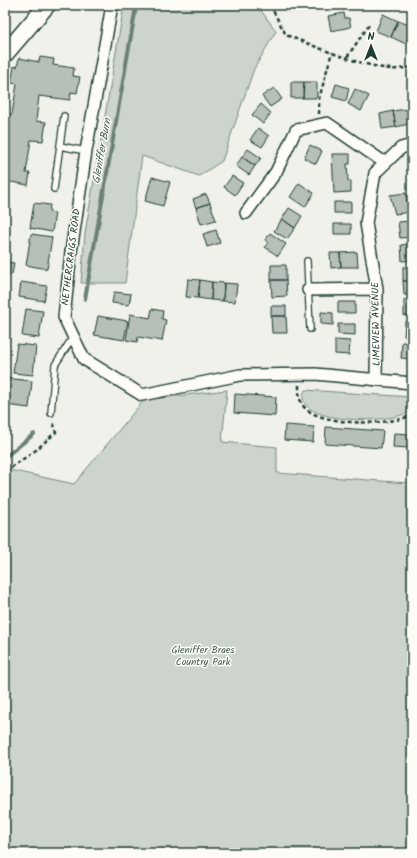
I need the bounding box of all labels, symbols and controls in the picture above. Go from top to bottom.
north arrow [351,26,391,66]
text: N [368,28,375,46]
water label: Gleniffer Burn [87,116,117,185]
street label: NETHERCRAIGS ROAD [57,207,85,306]
street label: LIMEVIEW AVENUE [367,281,385,366]
park label: Gleniffer Braes Country Park [171,642,235,670]

